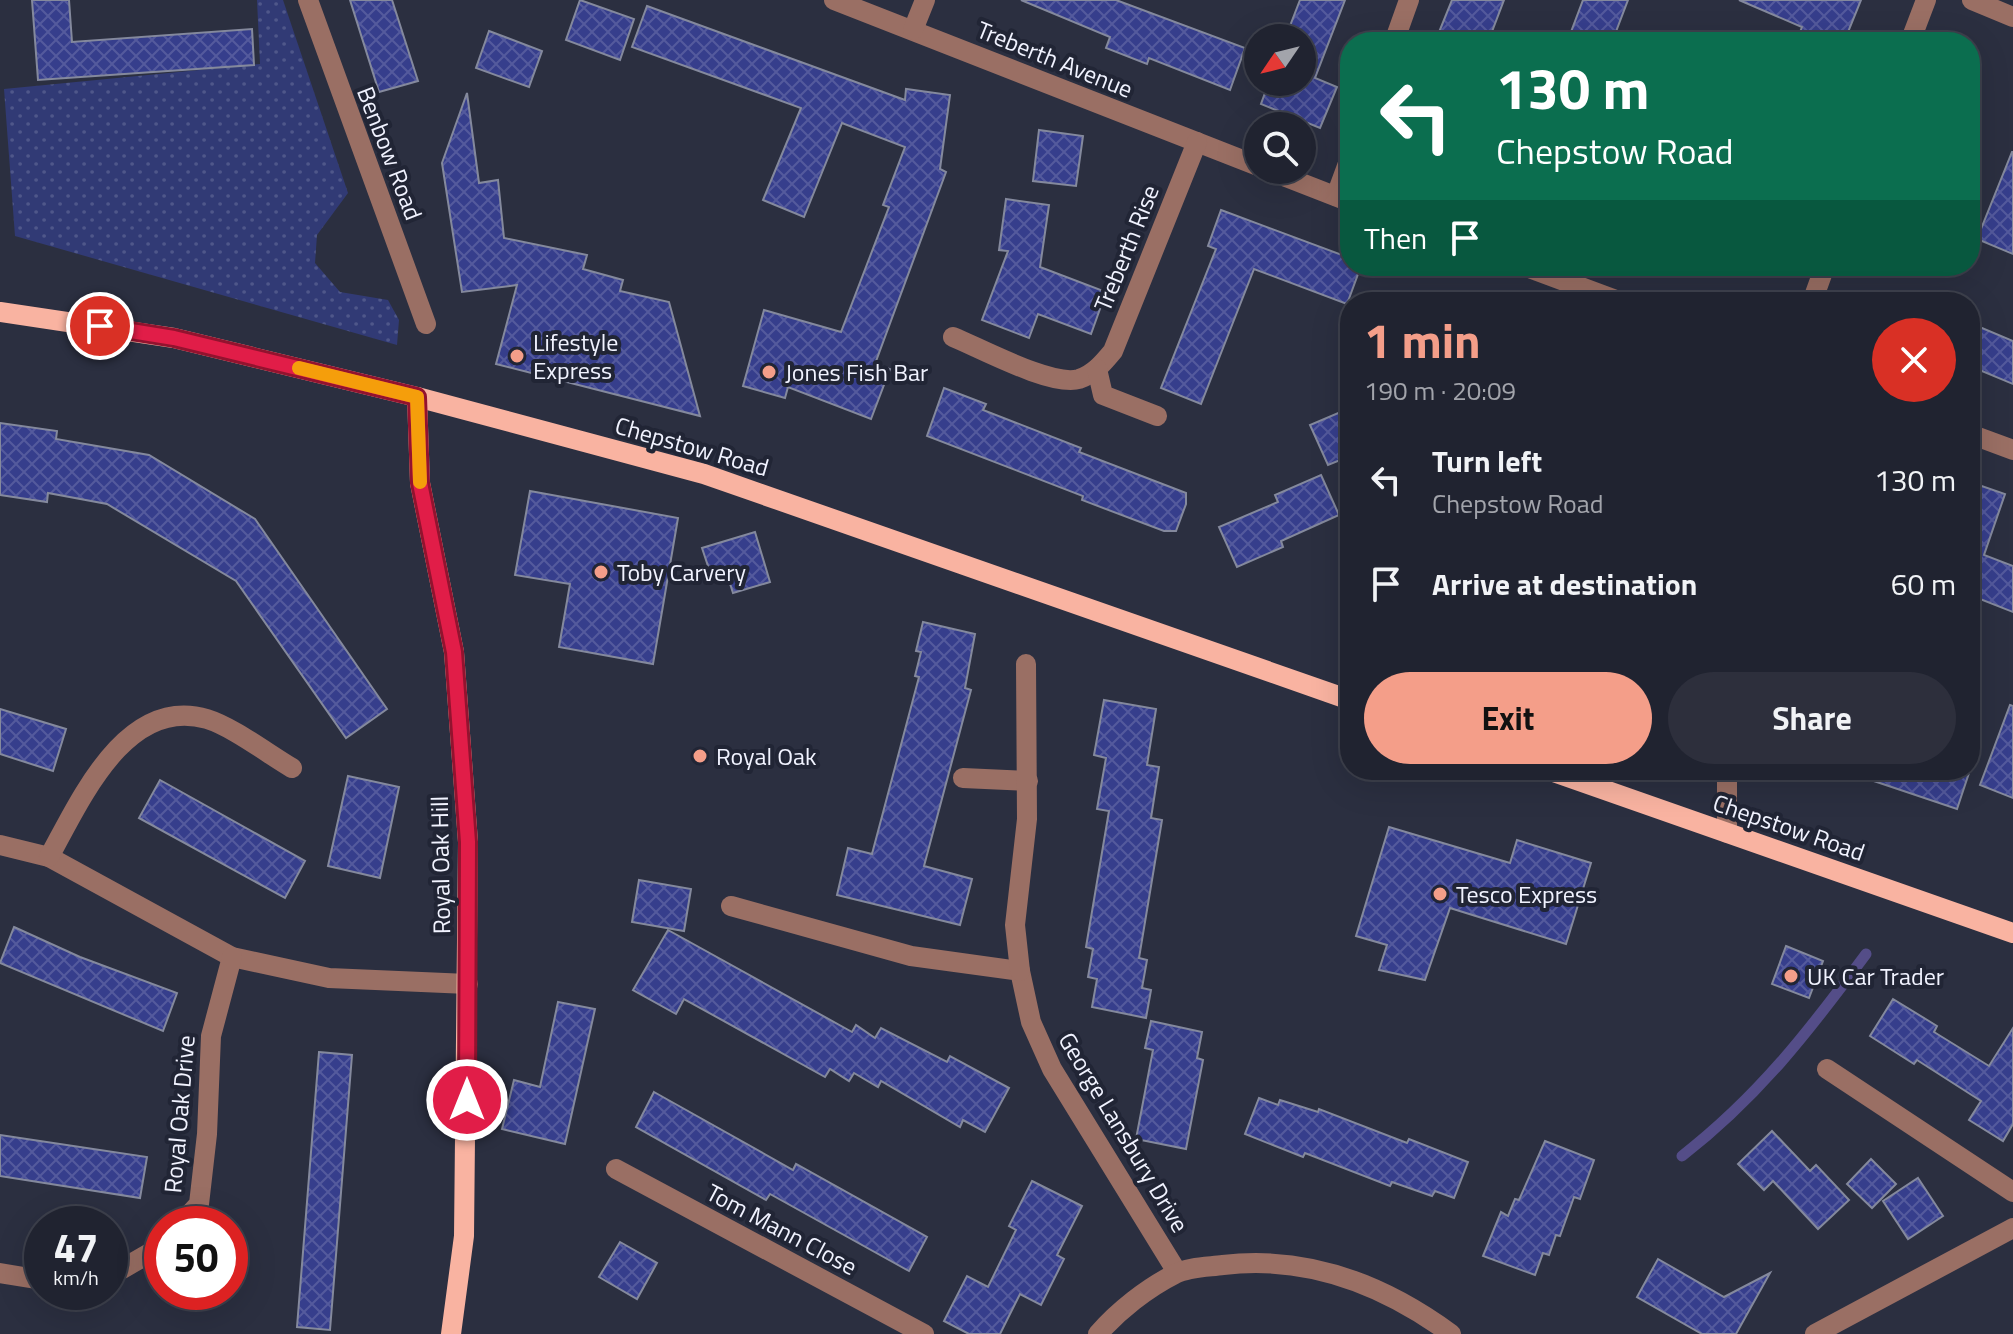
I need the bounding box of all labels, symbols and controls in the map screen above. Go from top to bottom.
street label: Treberth Avenue [972,11,1138,107]
north arrow [1244,24,1316,96]
map controls [1244,24,1316,184]
text: 130 m [1496,46,1649,131]
icon: left [1364,64,1468,168]
street label: Benbow Road [348,81,432,225]
button: search [1244,112,1316,184]
text: Chepstow Road [1496,123,1734,178]
street label: Treberth Rise [1084,179,1168,317]
text: Then [1364,215,1427,261]
icon: arrive [1443,216,1487,260]
pin [66,292,134,360]
icon: arrive [78,304,122,348]
text: 1 min [1364,304,1481,377]
button: close [1872,318,1956,402]
place label: Lifestyle Express [533,324,618,388]
marker: Lifestyle Express [508,347,526,365]
place label: Jones Fish Bar [785,354,928,390]
marker: Jones Fish Bar [760,363,778,381]
text: 190 m · 20:09 [1364,371,1516,410]
street label: Chepstow Road [611,407,773,485]
text: Turn left [1432,438,1542,484]
text: 130 m [1874,457,1956,503]
icon: left [1364,458,1408,502]
text: Chepstow Road [1432,484,1604,523]
place label: Toby Carvery [617,554,747,590]
text: Arrive at destination [1432,561,1697,607]
text: 60 m [1891,561,1956,607]
icon: arrive [1364,562,1408,606]
marker: Toby Carvery [592,563,610,581]
button: Exit [1364,672,1652,764]
button: Share [1668,672,1956,764]
place label: Royal Oak [716,738,817,774]
marker: Royal Oak [691,747,709,765]
street label: Chepstow Road [1708,784,1870,870]
street label: Royal Oak Hill [421,795,459,935]
place label: Tesco Express [1456,876,1597,912]
marker: Tesco Express [1431,885,1449,903]
place label: UK Car Trader [1807,958,1944,994]
marker: UK Car Trader [1782,967,1800,985]
street label: George Lansbury Drive [1050,1025,1198,1239]
street label: Royal Oak Drive [154,1034,204,1194]
position arrow [425,1058,509,1142]
street label: Tom Mann Close [700,1174,864,1284]
speed limit sign: 50 [144,1206,248,1310]
text: 47 [54,1217,98,1278]
text: km/h [53,1262,99,1293]

